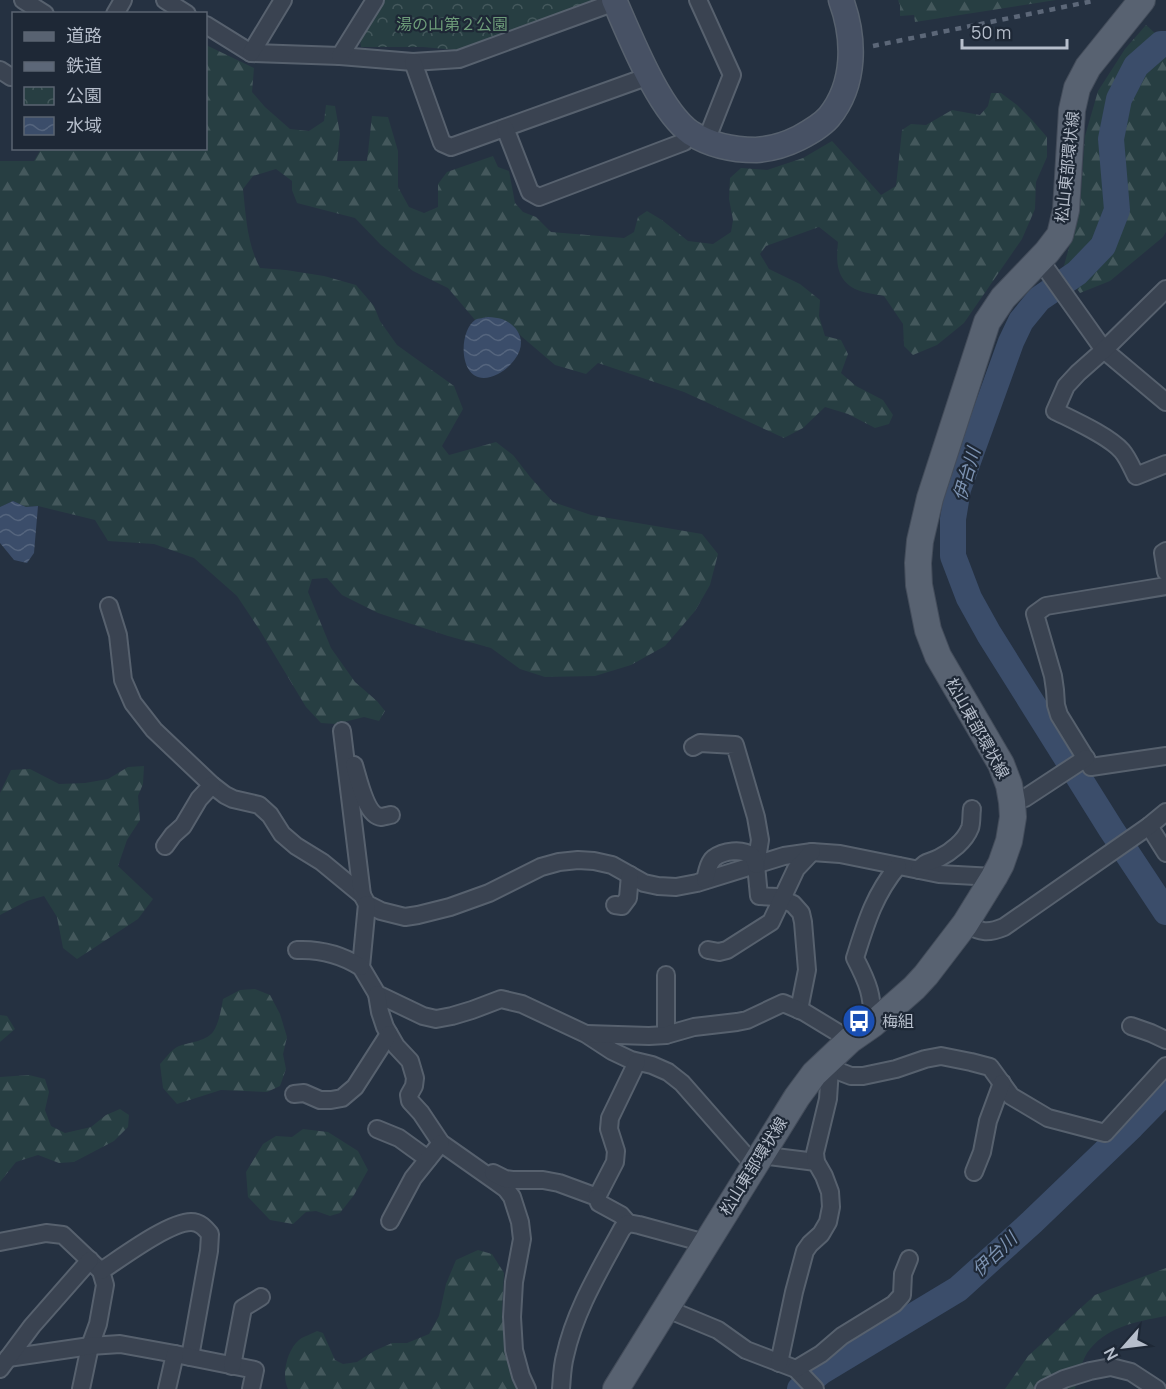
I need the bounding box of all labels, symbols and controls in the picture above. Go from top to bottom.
legend [12,12,207,150]
scale bar [962,12,1067,50]
park label: 湯の山第２公園 [396,13,508,35]
text: 50 m [971,20,1011,44]
text: 道路 [66,23,102,47]
text: 鉄道 [66,53,102,77]
text: 公園 [66,83,102,107]
street label: 松山東部環状線 [1050,110,1084,224]
text: 水域 [66,113,102,137]
water label: 伊台川 [947,443,986,503]
street label: 松山東部環状線 [941,674,1015,782]
bus stop icon: 梅組 [841,1003,877,1039]
place label: 梅組 [882,1010,914,1032]
street label: 松山東部環状線 [714,1113,792,1219]
water label: 伊台川 [966,1225,1023,1281]
north arrow [1094,1317,1154,1377]
text: N [1098,1344,1123,1364]

